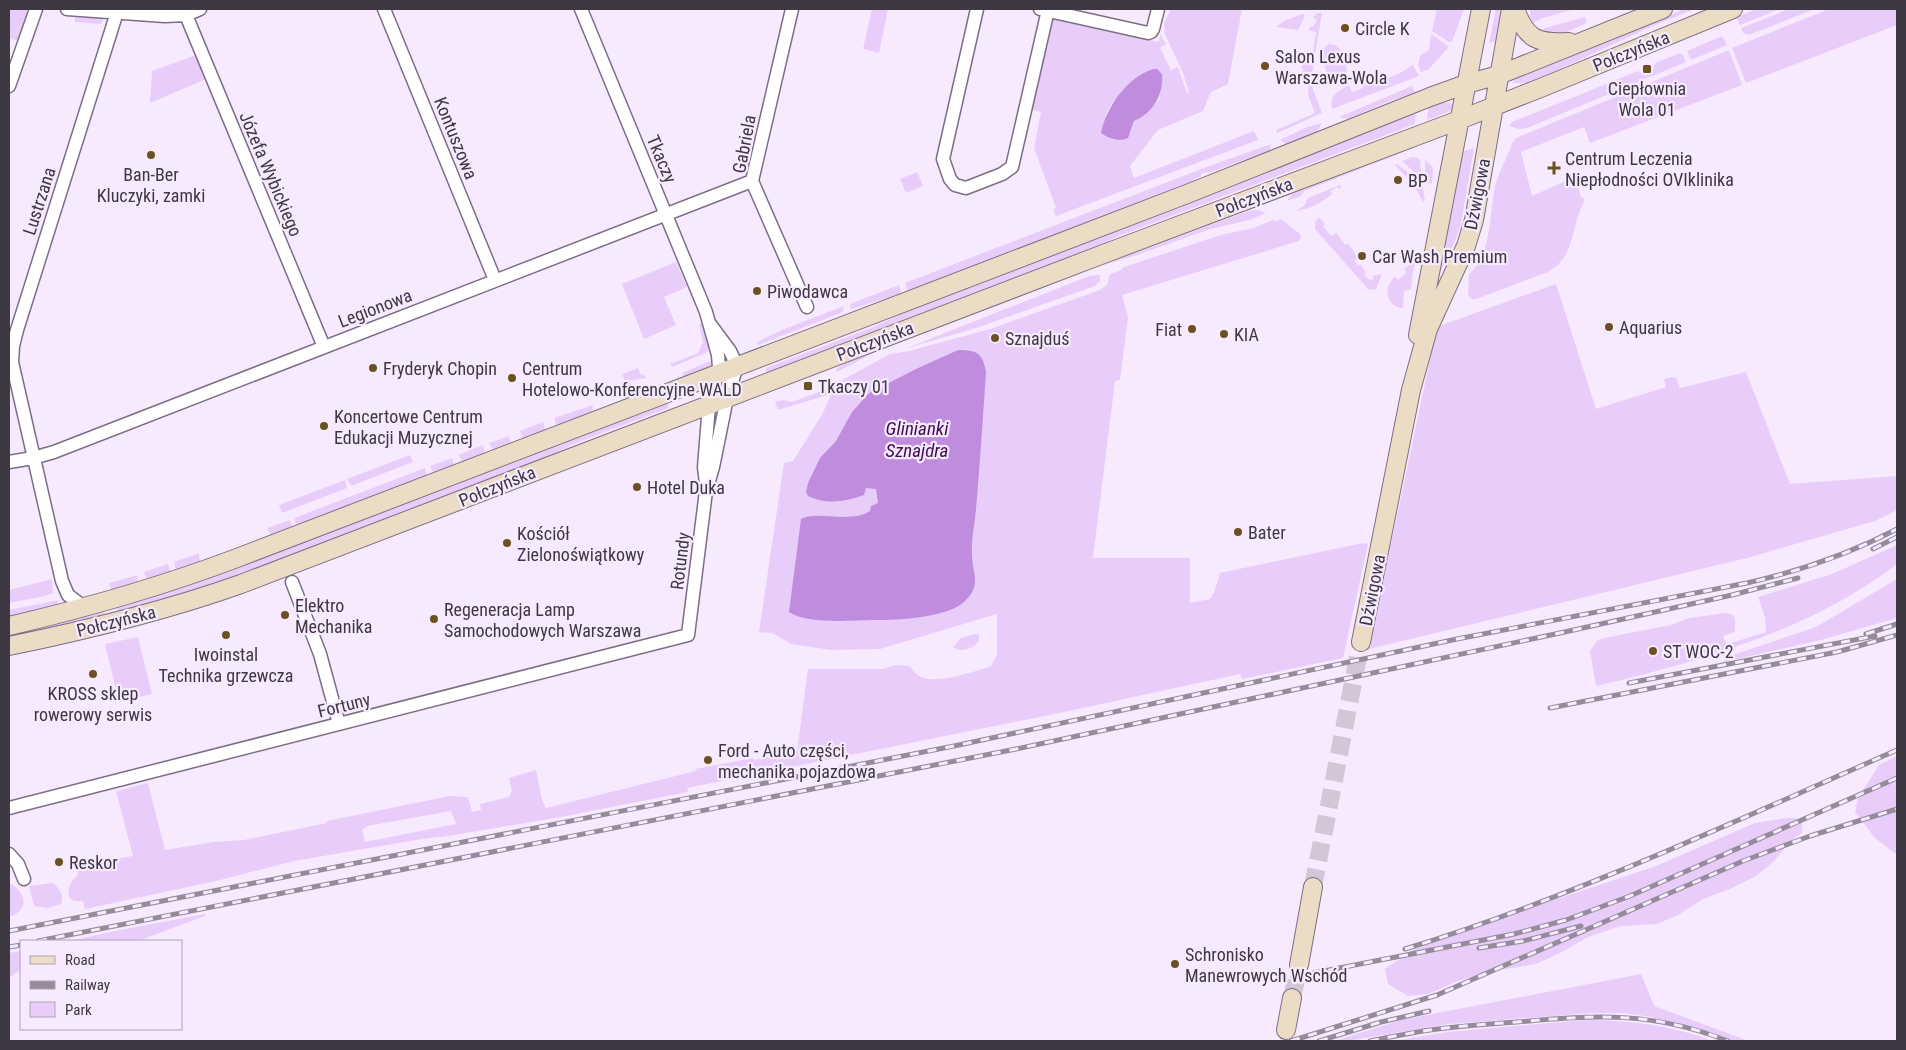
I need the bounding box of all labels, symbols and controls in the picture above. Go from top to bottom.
place label: Circle K [1355,18,1410,39]
marker: Circle K [1339,22,1351,34]
street label: Połczyńska [1590,26,1672,76]
place label: Salon Lexus Warszawa-Wola [1275,46,1387,88]
marker: Salon Lexus Warszawa-Wola [1259,60,1271,72]
marker: Ciepłownia Wola 01 [1641,63,1653,75]
place label: Ciepłownia Wola 01 [1608,78,1686,120]
street label: Kontuszowa [430,94,482,182]
street label: Józefa Wybickiego [235,109,307,239]
street label: Gabriela [728,113,760,175]
street label: Tkaczy [643,132,682,186]
place label: Centrum Leczenia Niepłodności OVIklinika [1565,148,1734,190]
marker: Ban-Ber Kluczyki, zamki [145,149,157,161]
street label: Dźwigowa [1460,157,1494,231]
marker: Centrum Leczenia Niepłodności OVIklinika [1547,161,1561,175]
place label: Ban-Ber Kluczyki, zamki [97,164,205,206]
street label: Lustrzana [18,165,60,237]
place label: BP [1408,170,1428,191]
street label: Połczyńska [1213,173,1295,221]
marker: BP [1392,174,1404,186]
place label: Car Wash Premium [1372,246,1507,267]
marker: Car Wash Premium [1356,250,1368,262]
place label: Piwodawca [767,281,848,302]
street label: Legionowa [335,284,415,332]
marker: Piwodawca [751,285,763,297]
street label: Połczyńska [834,317,916,365]
place label: Aquarius [1619,317,1682,338]
place label: Fiat [1155,319,1182,340]
marker: Aquarius [1603,321,1615,333]
marker: Fiat [1186,323,1198,335]
place label: KIA [1234,324,1259,345]
place label: Sznajduś [1005,328,1069,349]
marker: KIA [1218,328,1230,340]
marker: Sznajduś [989,332,1001,344]
place label: Fryderyk Chopin [383,358,497,379]
place label: Centrum Hotelowo-Konferencyjne WALD [522,358,742,400]
marker: Fryderyk Chopin [367,362,379,374]
marker: Centrum Hotelowo-Konferencyjne WALD [506,372,518,384]
place label: Tkaczy 01 [818,376,890,397]
marker: Tkaczy 01 [802,380,814,392]
place label: Koncertowe Centrum Edukacji Muzycznej [334,406,483,448]
water label: Glinianki Sznajdra [886,417,949,462]
marker: Koncertowe Centrum Edukacji Muzycznej [318,420,330,432]
street label: Połczyńska [456,461,538,511]
place label: Hotel Duka [647,477,725,498]
marker: Hotel Duka [631,481,643,493]
place label: Bater [1248,522,1286,543]
place label: Kościół Zielonoświątkowy [517,523,645,565]
marker: Bater [1232,526,1244,538]
street label: Rotundy [666,531,694,591]
marker: Kościół Zielonoświątkowy [501,537,513,549]
street label: Dźwigowa [1355,553,1389,627]
place label: Elektro Mechanika [295,595,372,637]
place label: Regeneracja Lamp Samochodowych Warszawa [444,599,641,641]
street label: Połczyńska [74,601,158,641]
marker: Elektro Mechanika [279,609,291,621]
marker: Regeneracja Lamp Samochodowych Warszawa [428,613,440,625]
marker: Iwoinstal Technika grzewcza [220,629,232,641]
place label: ST WOC-2 [1663,641,1734,662]
place label: Iwoinstal Technika grzewcza [159,644,293,686]
marker: ST WOC-2 [1647,645,1659,657]
marker: KROSS sklep rowerowy serwis [87,668,99,680]
place label: KROSS sklep rowerowy serwis [34,683,152,725]
street label: Fortuny [315,688,373,722]
place label: Ford - Auto części, mechanika pojazdowa [718,740,876,782]
marker: Ford - Auto części, mechanika pojazdowa [702,754,714,766]
place label: Reskor [69,852,118,873]
marker: Reskor [53,856,65,868]
legend [20,940,182,1030]
place label: Schronisko Manewrowych Wschód [1185,944,1348,986]
text: Road [65,951,95,969]
marker: Schronisko Manewrowych Wschód [1169,958,1181,970]
text: Railway [65,976,110,994]
text: Park [65,1001,92,1019]

